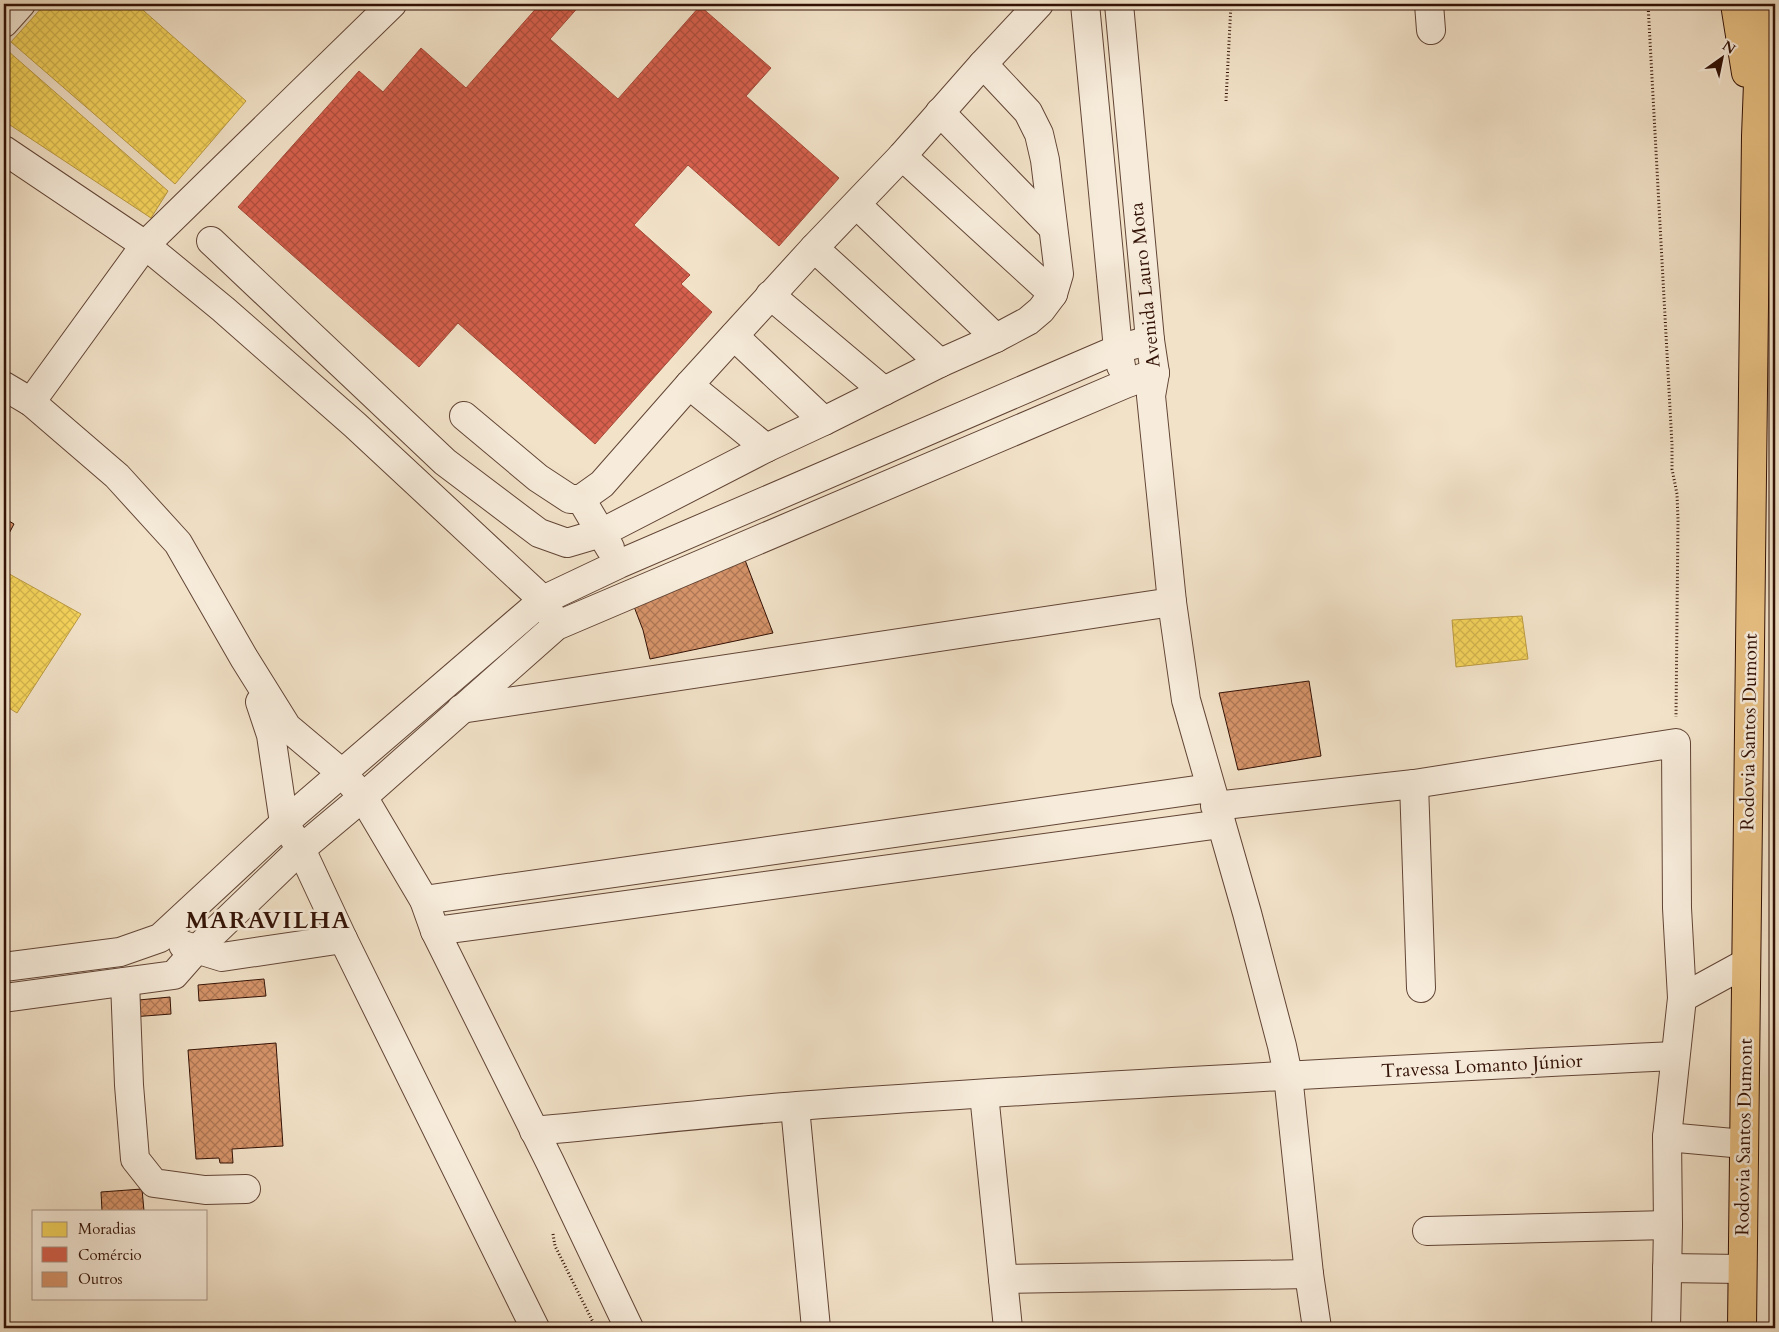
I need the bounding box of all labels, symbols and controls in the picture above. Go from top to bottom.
north arrow [1696,32,1746,82]
text: N [1719,36,1739,59]
street label: Avenida Lauro Mota [1123,201,1167,369]
street label: Rodovia Santos Dumont [1734,633,1764,831]
district label: MARAVILHA [185,904,351,937]
street label: Rodovia Santos Dumont [1729,1038,1759,1236]
street label: Travessa Lomanto Júnior [1381,1048,1583,1084]
legend [32,1210,208,1300]
text: Moradias [78,1219,136,1239]
text: Comércio [78,1245,142,1265]
text: Outros [78,1269,123,1289]

